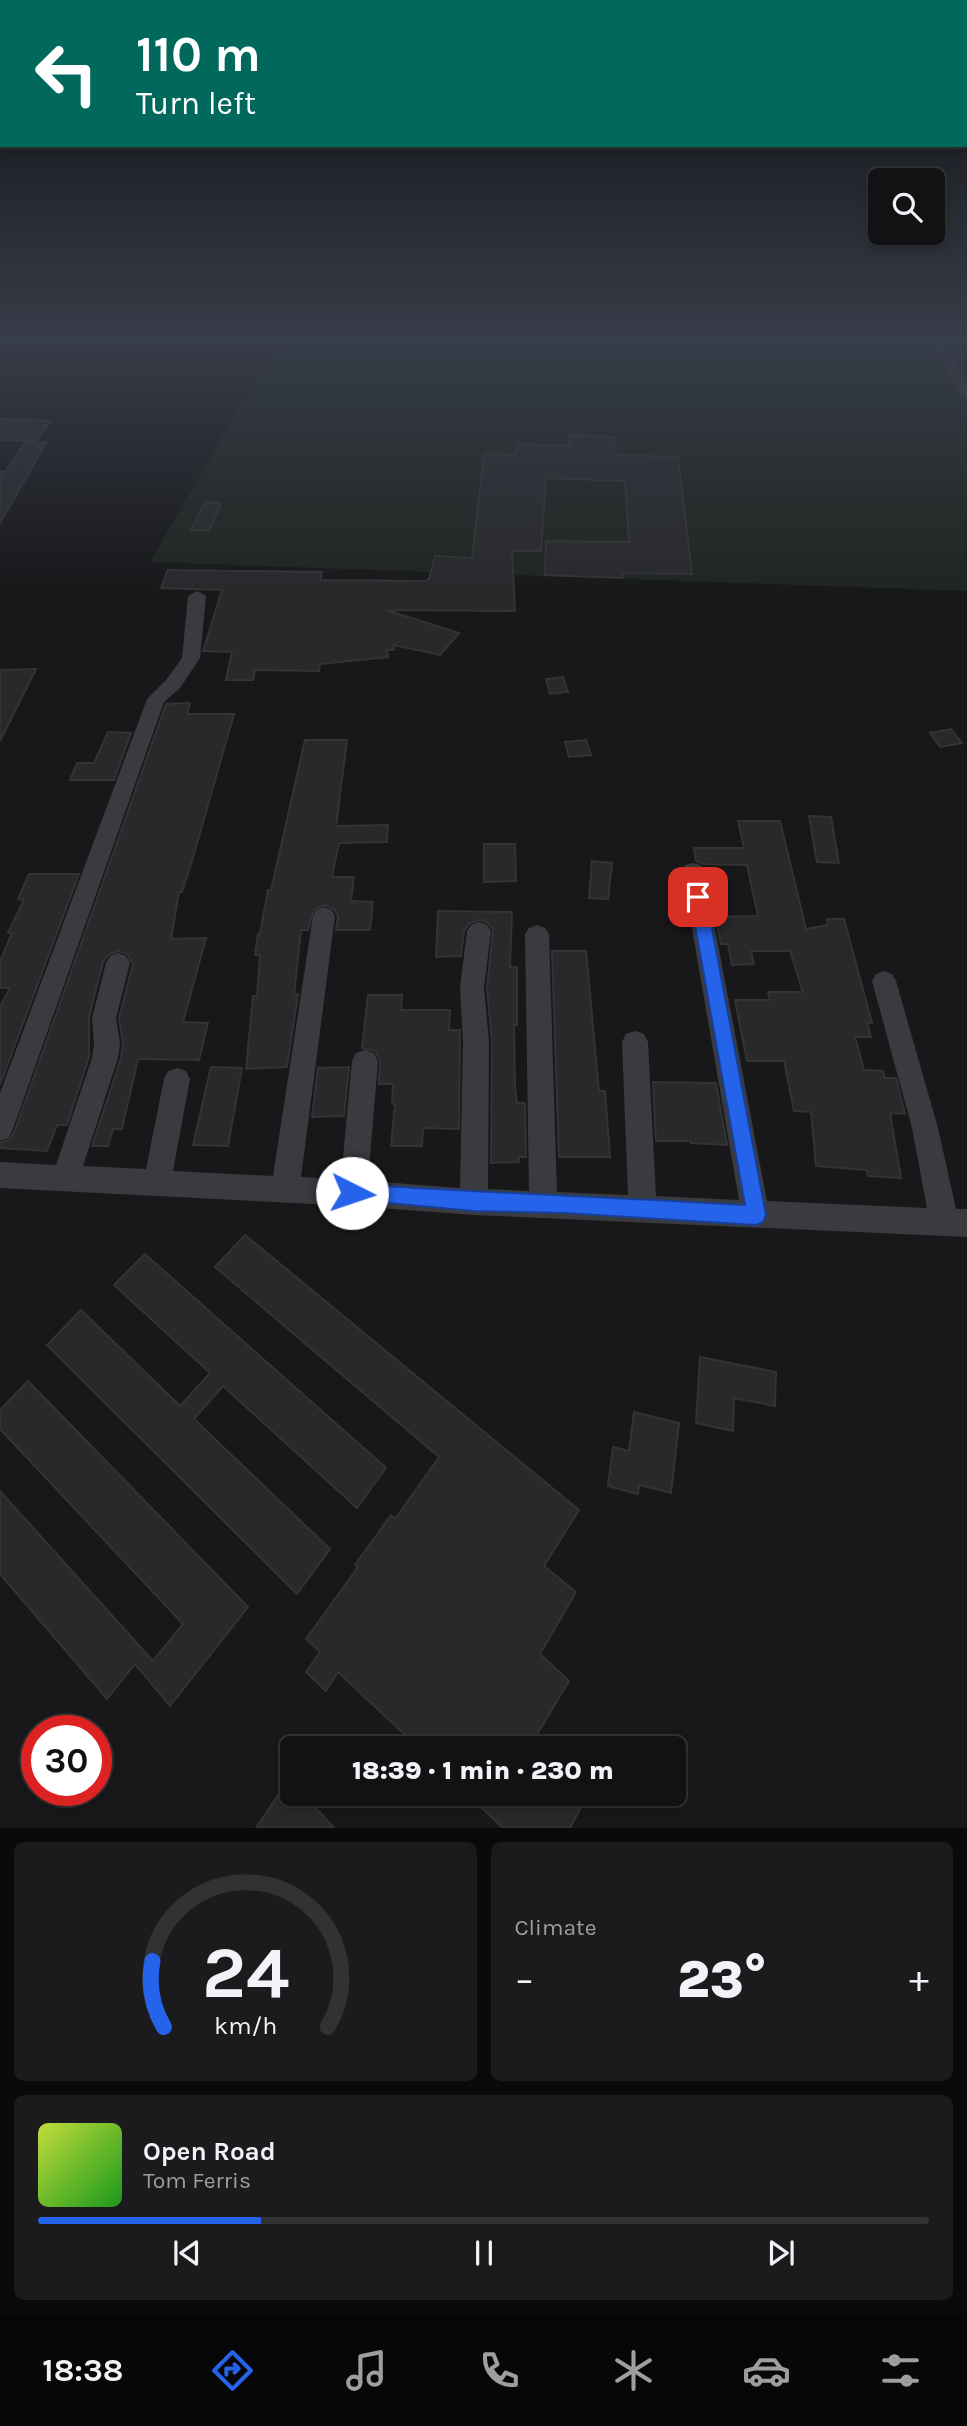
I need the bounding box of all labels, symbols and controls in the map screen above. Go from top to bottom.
text: 110 m [136,26,261,83]
icon: left [21,28,112,119]
text: Turn left [136,85,256,122]
map controls [868,168,945,245]
button: search [868,168,945,245]
pin [668,867,728,927]
icon: arrive [679,878,717,916]
position arrow [315,1156,389,1230]
speed limit sign: 30 [21,1715,112,1806]
text: 18:39 · 1 min · 230 m [352,1755,614,1786]
text: Climate [515,1914,597,1941]
text: 24 [202,1931,289,2016]
text: 23° [677,1949,767,2010]
text: − [515,1957,534,2002]
text: + [909,1957,929,2002]
text: km/h [214,2011,277,2040]
text: Open Road [143,2136,276,2167]
text: Tom Ferris [143,2167,251,2194]
icon: previous [168,2234,206,2272]
icon: pause [465,2234,503,2272]
icon: next [762,2234,800,2272]
icon: directions [208,2346,257,2395]
icon: music [342,2346,391,2395]
icon: phone [475,2346,524,2395]
icon: climate [609,2346,658,2395]
icon: car [742,2346,791,2395]
icon: filters [876,2346,925,2395]
text: 18:38 [42,2352,124,2389]

